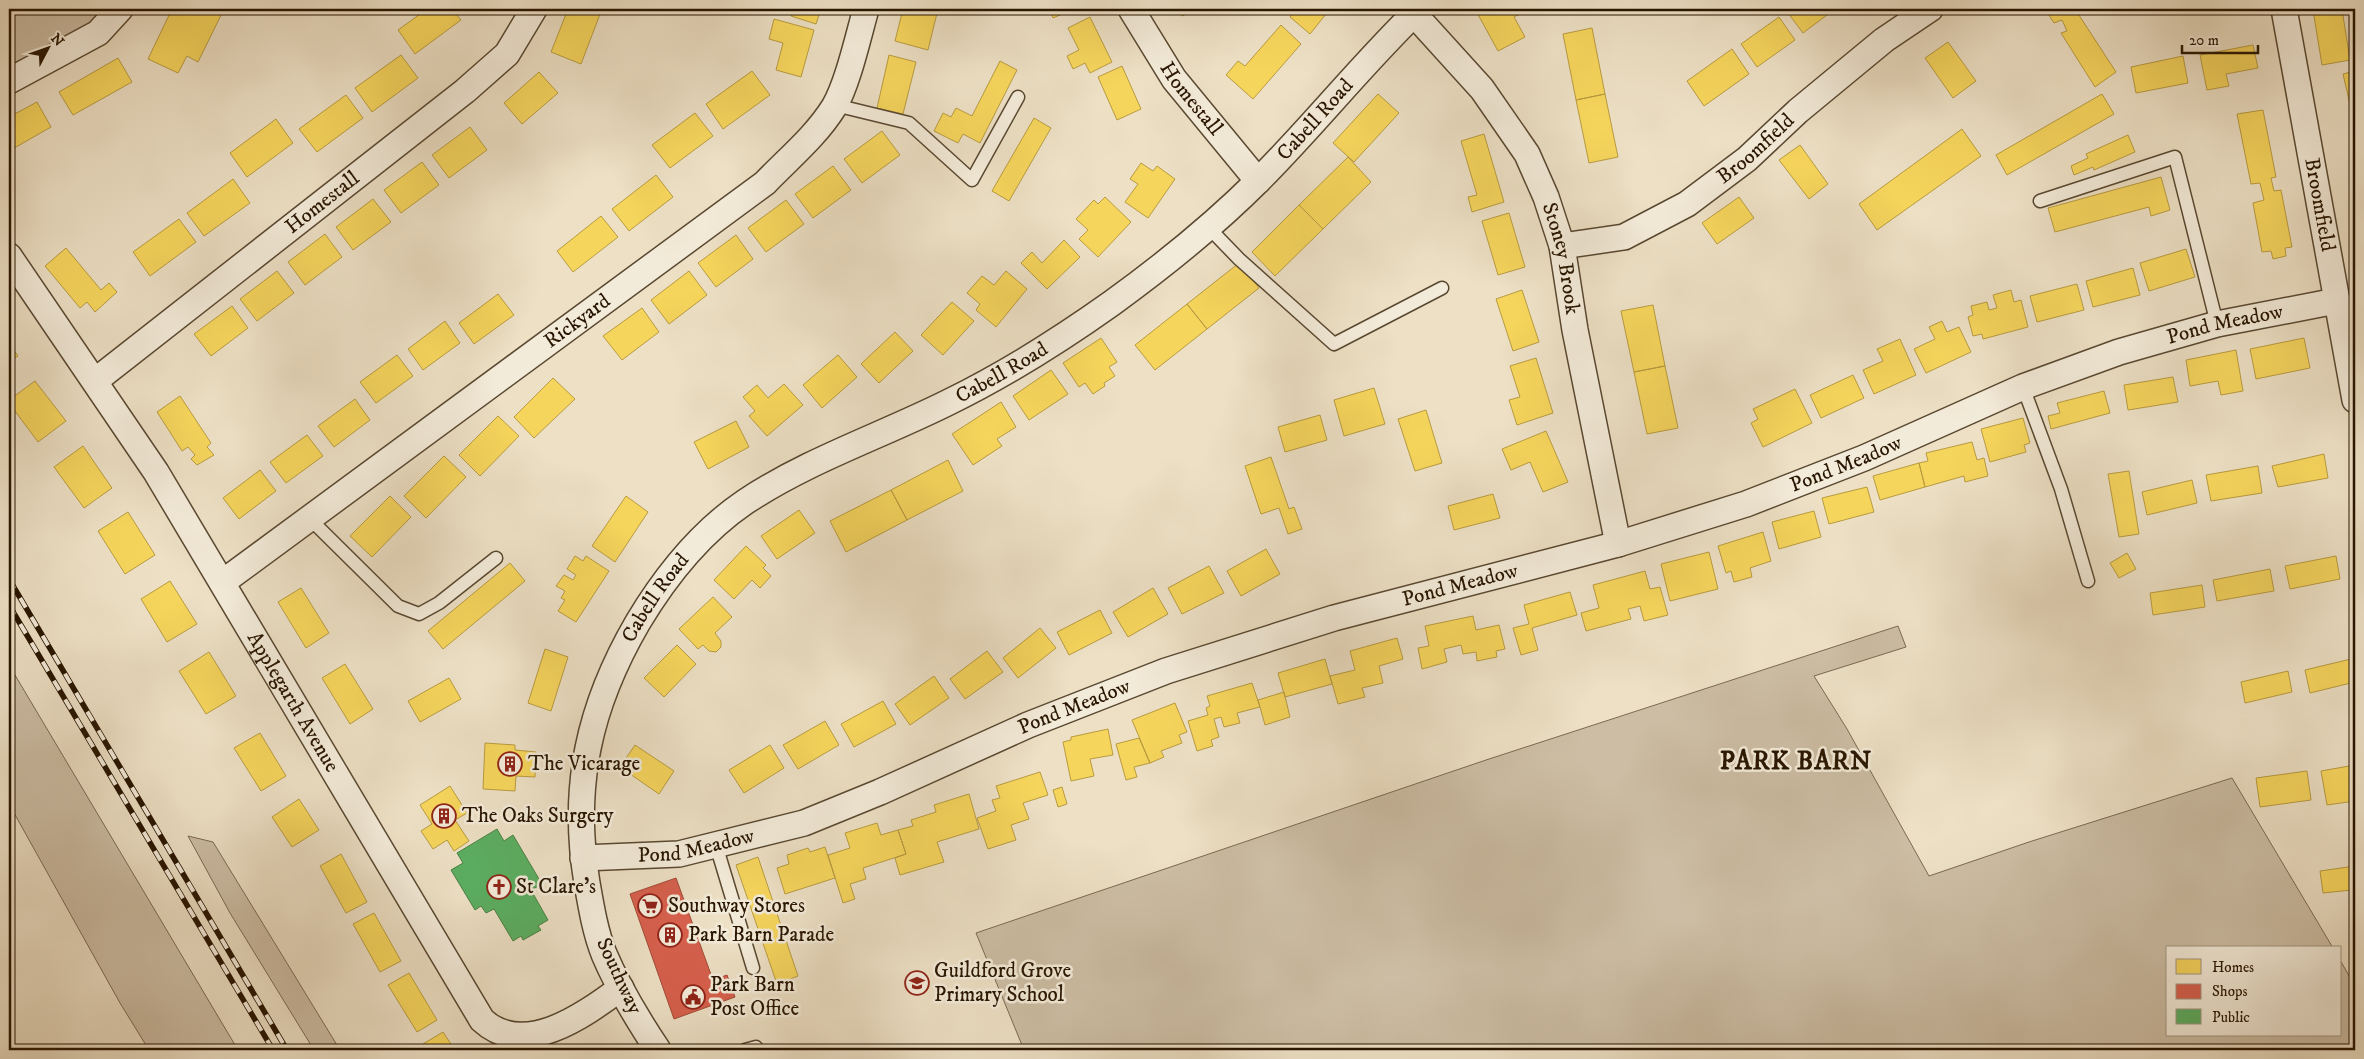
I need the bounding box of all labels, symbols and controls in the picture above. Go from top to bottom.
north arrow [22,22,72,72]
scale bar [2182,22,2258,54]
text: N [46,30,68,51]
text: 20 m [2189,31,2219,50]
street label: Homestall [1154,57,1229,141]
street label: Cabell Road [1271,73,1360,166]
street label: Broomfield [1712,108,1800,190]
street label: Broomfield [2298,156,2341,254]
street label: Homestall [280,165,365,240]
street label: Stoney Brook [1536,199,1586,317]
street label: Rickyard [539,288,616,354]
street label: Pond Meadow [2164,298,2286,351]
street label: Cabell Road [951,336,1053,409]
street label: Pond Meadow [1786,429,1907,499]
street label: Cabell Road [616,548,695,647]
street label: Pond Meadow [1399,557,1521,613]
street label: Applegarth Avenue [241,627,345,777]
street label: Pond Meadow [1014,673,1135,741]
district label: PARK BARN [1720,745,1872,778]
building icon: The Vicarage [497,751,523,777]
place label: The Vicarage [528,751,641,777]
building icon: The Oaks Surgery [431,803,457,829]
place label: The Oaks Surgery [462,803,614,829]
street label: Pond Meadow [637,823,758,869]
church icon: St Clare's [486,874,512,900]
place label: St Clare's [516,874,596,900]
supermarket icon: Southway Stores [637,893,663,919]
place label: Southway Stores [668,893,805,919]
building icon: Park Barn Parade [657,922,683,948]
place label: Park Barn Parade [688,922,835,948]
street label: Southway [590,934,648,1019]
legend [2166,946,2342,1036]
place label: Guildford Grove Primary School [934,958,1071,1008]
text: Homes [2212,958,2254,977]
school or university icon: Guildford Grove Primary School [904,970,930,996]
place label: Park Barn Post Office [710,972,800,1022]
text: Shops [2212,982,2248,1001]
public building icon: Park Barn Post Office [680,984,706,1010]
text: Public [2212,1008,2250,1027]

